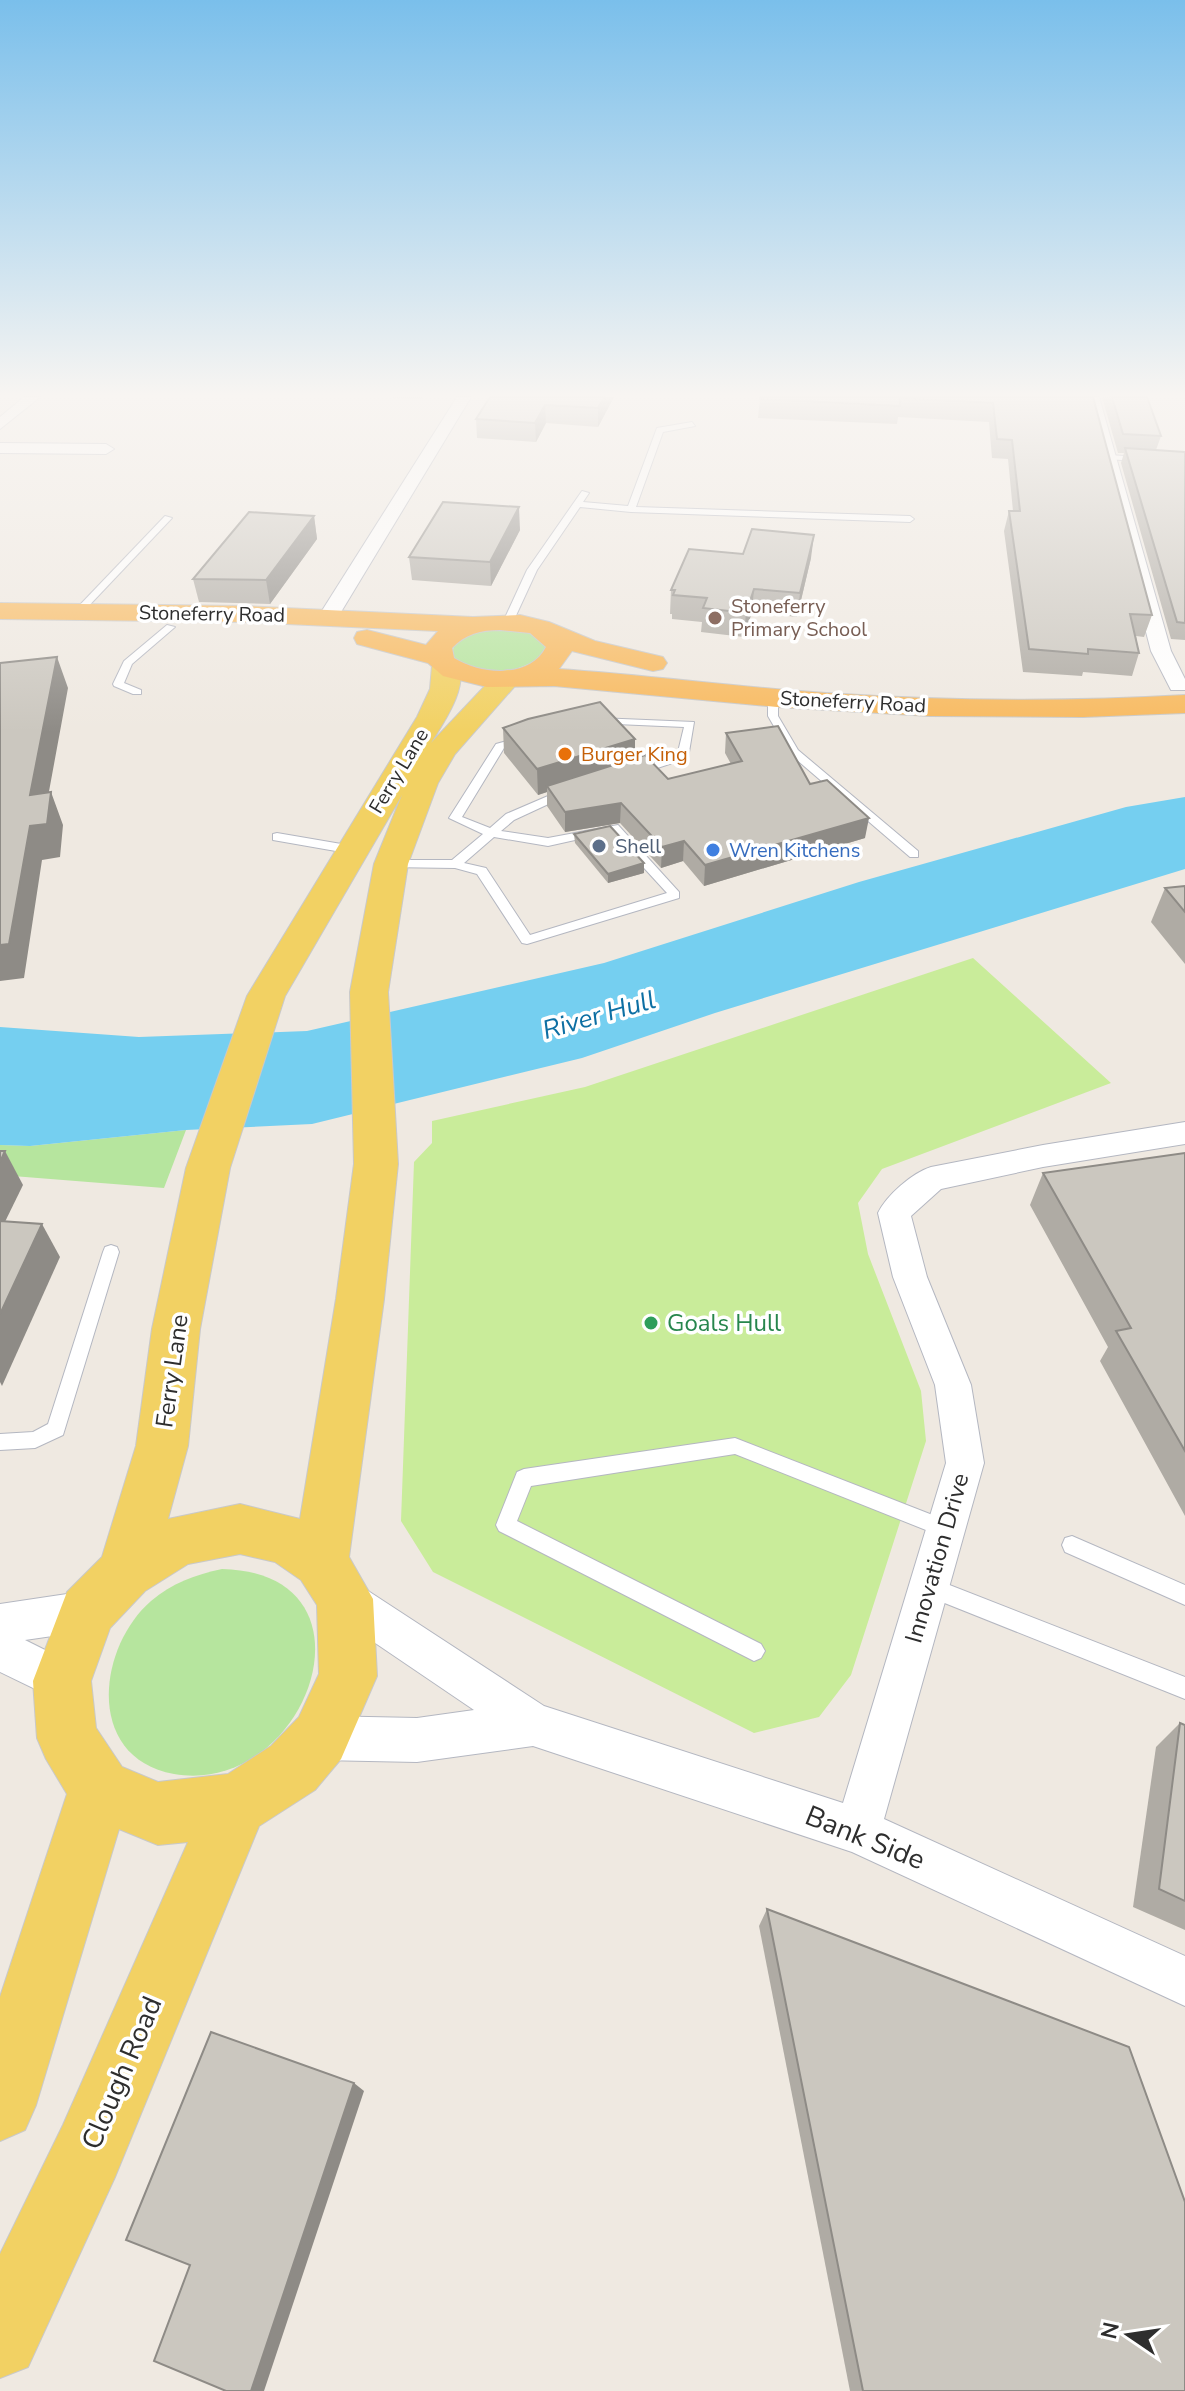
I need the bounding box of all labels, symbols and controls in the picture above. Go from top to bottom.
place label: Stoneferry Primary School [731,593,867,643]
street label: Stoneferry Road [139,599,285,629]
marker: Stoneferry Primary School [706,609,724,627]
street label: Stoneferry Road [779,685,927,719]
street label: Ferry Lane [363,723,435,819]
place label: Burger King [581,741,688,768]
marker: Burger King [556,745,574,763]
place label: Shell [615,833,661,860]
marker: Shell [590,837,608,855]
place label: Wren Kitchens [729,837,860,864]
marker: Wren Kitchens [704,841,722,859]
water label: River Hull [538,982,660,1048]
place label: Goals Hull [667,1307,781,1339]
street label: Ferry Lane [148,1312,196,1430]
marker: Goals Hull [642,1314,660,1332]
street label: Innovation Drive [897,1469,977,1647]
street label: Bank Side [800,1797,930,1879]
street label: Clough Road [73,1991,171,2155]
north arrow [1089,2295,1169,2375]
text: N [1094,2319,1127,2342]

